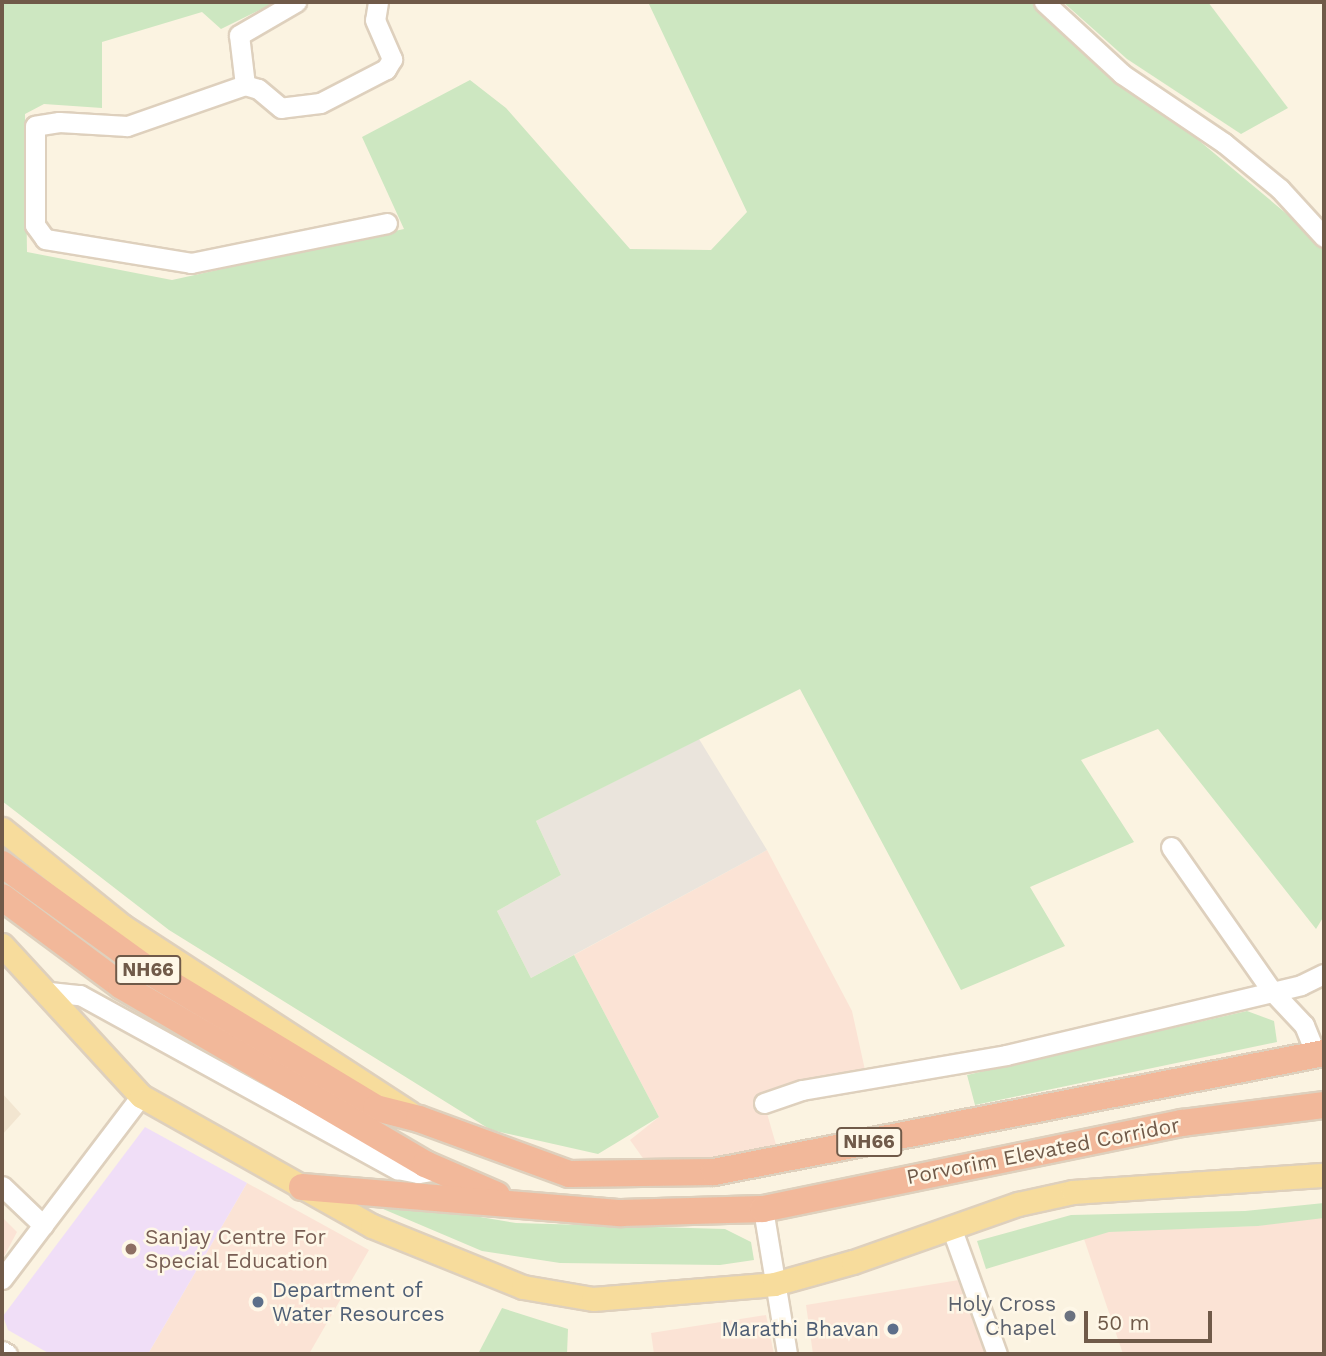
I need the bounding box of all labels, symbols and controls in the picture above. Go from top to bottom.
road number: NH66 [115,954,181,986]
street label: Porvorim Elevated Corridor [904,1112,1182,1190]
road number: NH66 [836,1126,902,1158]
place label: Sanjay Centre For Special Education [145,1224,329,1274]
marker: Sanjay Centre For Special Education [123,1241,139,1257]
place label: Department of Water Resources [272,1277,445,1327]
place label: Holy Cross Chapel [947,1291,1056,1341]
marker: Department of Water Resources [250,1294,266,1310]
scale bar [1088,1296,1216,1340]
marker: Holy Cross Chapel [1062,1308,1078,1324]
text: 50 m [1097,1310,1149,1335]
place label: Marathi Bhavan [721,1316,879,1342]
marker: Marathi Bhavan [885,1321,901,1337]

